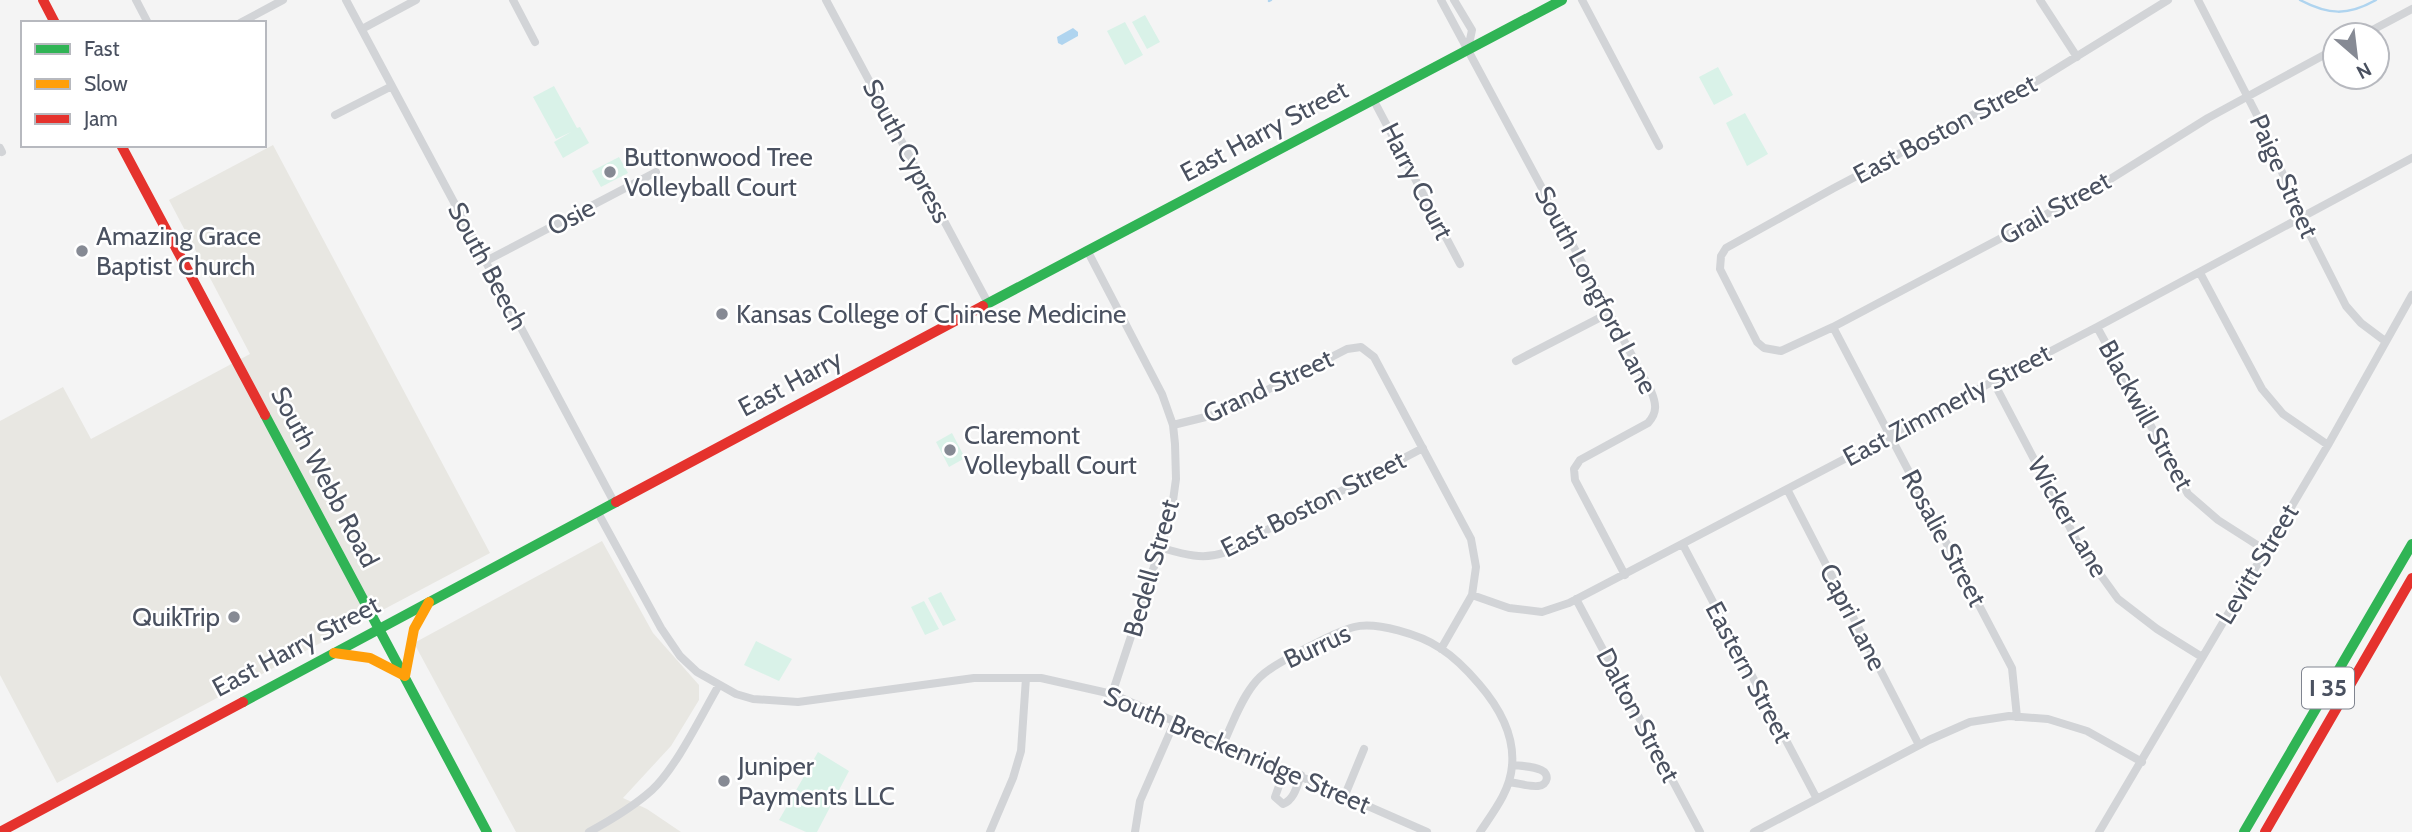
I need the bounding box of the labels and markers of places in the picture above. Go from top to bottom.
place label: Buttonwood Tree Volleyball Court [624,141,813,203]
marker: Buttonwood Tree Volleyball Court [602,164,618,180]
place label: Amazing Grace Baptist Church [96,220,261,282]
marker: Amazing Grace Baptist Church [74,243,90,259]
place label: Kansas College of Chinese Medicine [736,298,1126,330]
marker: Kansas College of Chinese Medicine [714,306,730,322]
place label: Claremont Volleyball Court [964,419,1137,481]
marker: Claremont Volleyball Court [942,442,958,458]
place label: QuikTrip [132,601,220,633]
marker: QuikTrip [226,609,242,625]
place label: Juniper Payments LLC [737,750,895,812]
marker: Juniper Payments LLC [716,773,732,789]

